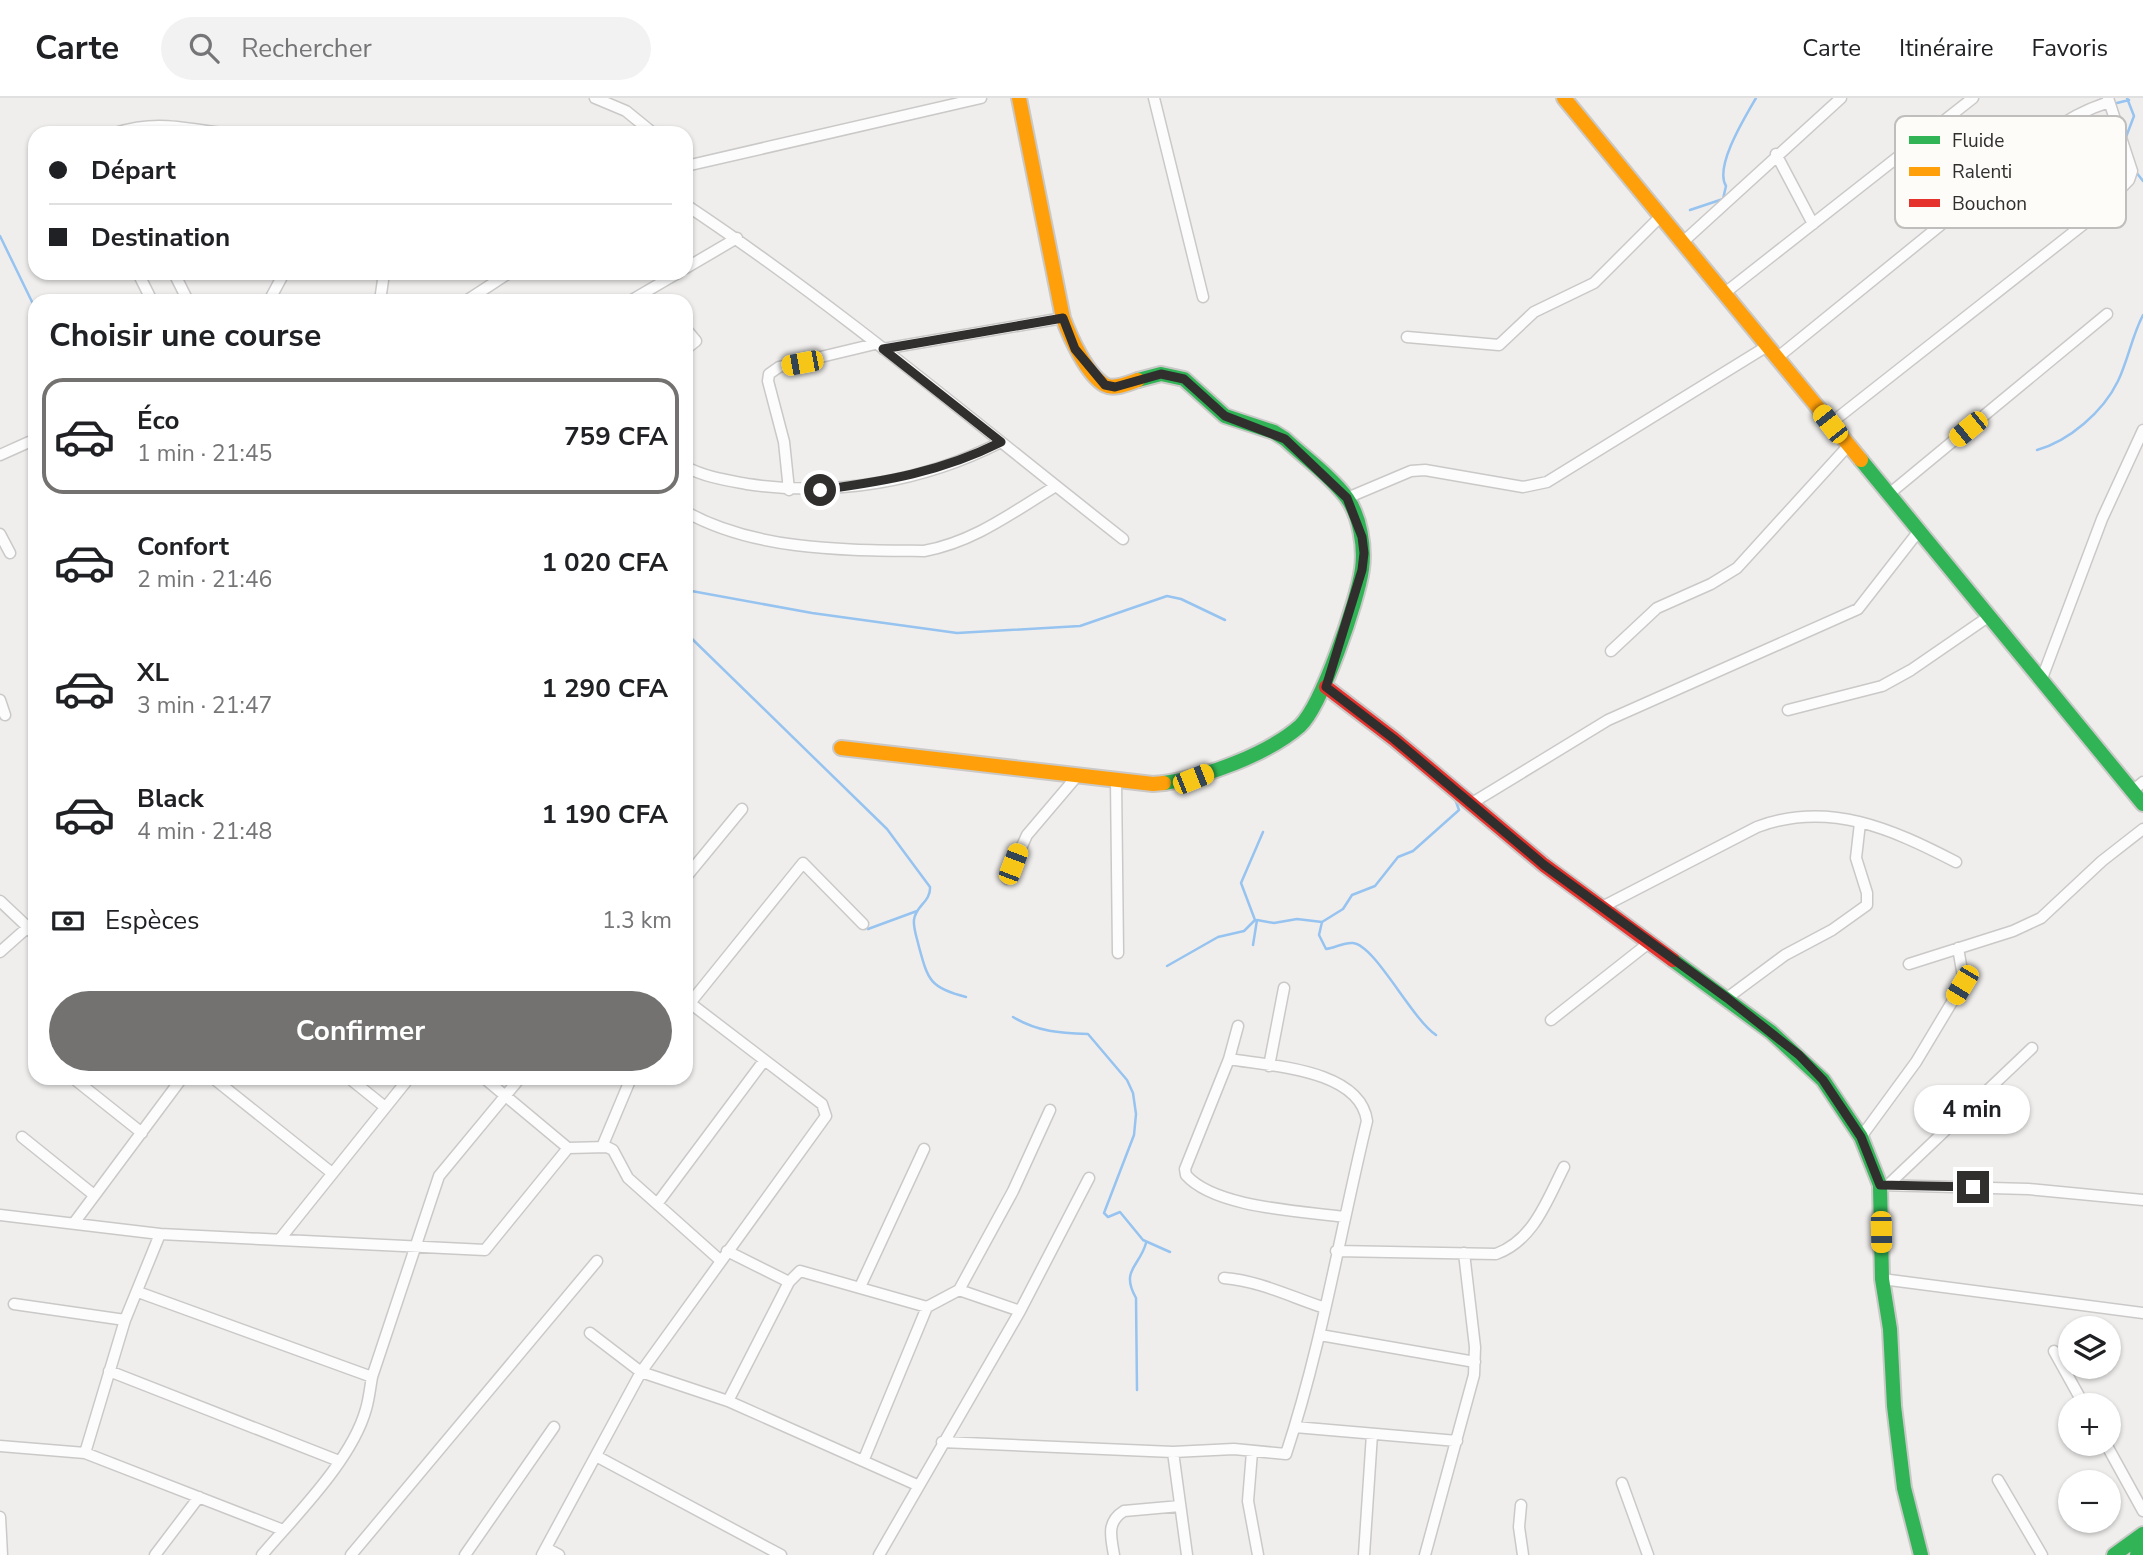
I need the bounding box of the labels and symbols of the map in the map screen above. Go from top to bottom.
legend [1895,116,2126,228]
text: Fluide [1952,128,2004,154]
text: Ralenti [1952,159,2012,185]
text: Bouchon [1952,191,2027,217]
car [780,349,825,377]
car [1809,401,1852,447]
car [1946,408,1991,450]
route start [804,474,836,506]
car [1170,761,1217,797]
car [996,841,1031,887]
car [1943,962,1982,1008]
callout: 4 min [1915,1086,2031,1134]
route end [1957,1171,1989,1203]
car [1871,1211,1892,1253]

